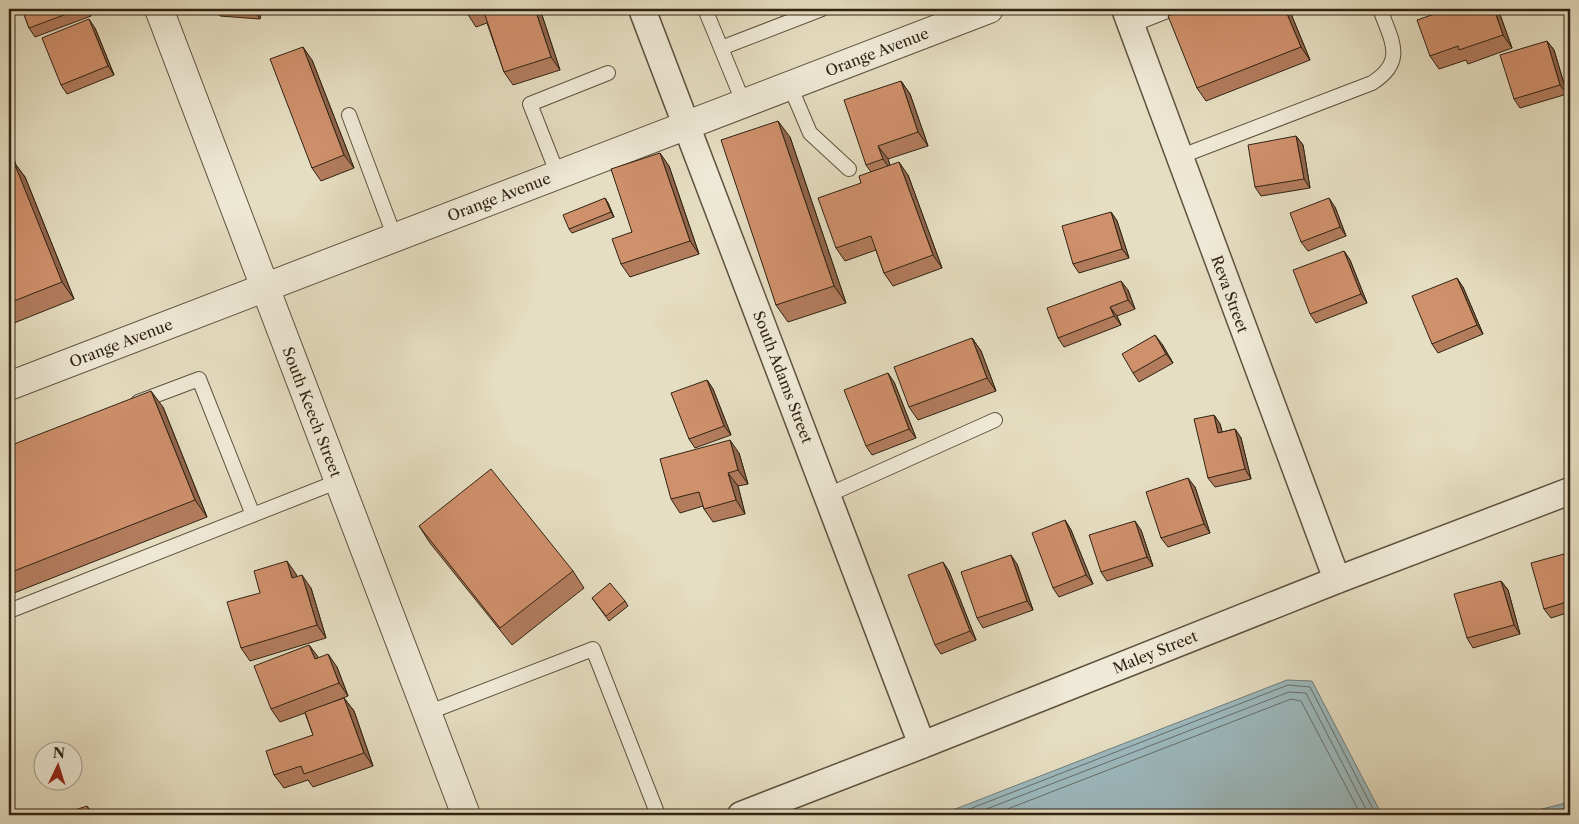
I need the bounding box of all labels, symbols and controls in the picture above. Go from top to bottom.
street label: Orange Avenue [823,24,931,80]
street label: Orange Avenue [445,169,553,225]
street label: Reva Street [1207,253,1253,336]
street label: South Adams Street [749,308,817,447]
street label: Orange Avenue [67,315,175,371]
street label: South Keech Street [278,344,346,480]
street label: Maley Street [1110,626,1201,678]
north arrow [32,742,82,792]
text: N [52,744,66,762]

